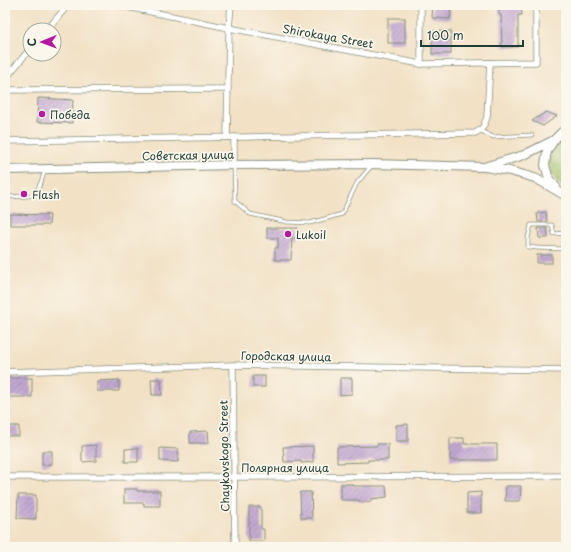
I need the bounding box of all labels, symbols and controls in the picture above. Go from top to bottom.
street label: Shirokaya Street [281,20,375,52]
north arrow [22,22,62,62]
scale bar [421,22,523,48]
text: 100 m [427,26,464,44]
text: С [23,38,40,46]
place label: Победа [50,106,90,123]
marker: Победа [37,109,47,119]
street label: Советская улица [142,146,234,164]
place label: Flash [32,186,60,203]
marker: Flash [19,189,29,199]
place label: Lukoil [296,226,326,243]
marker: Lukoil [283,229,293,239]
street label: Городская улица [241,347,331,365]
street label: Chaykovskogo Street [215,400,233,512]
street label: Полярная улица [241,459,329,476]

